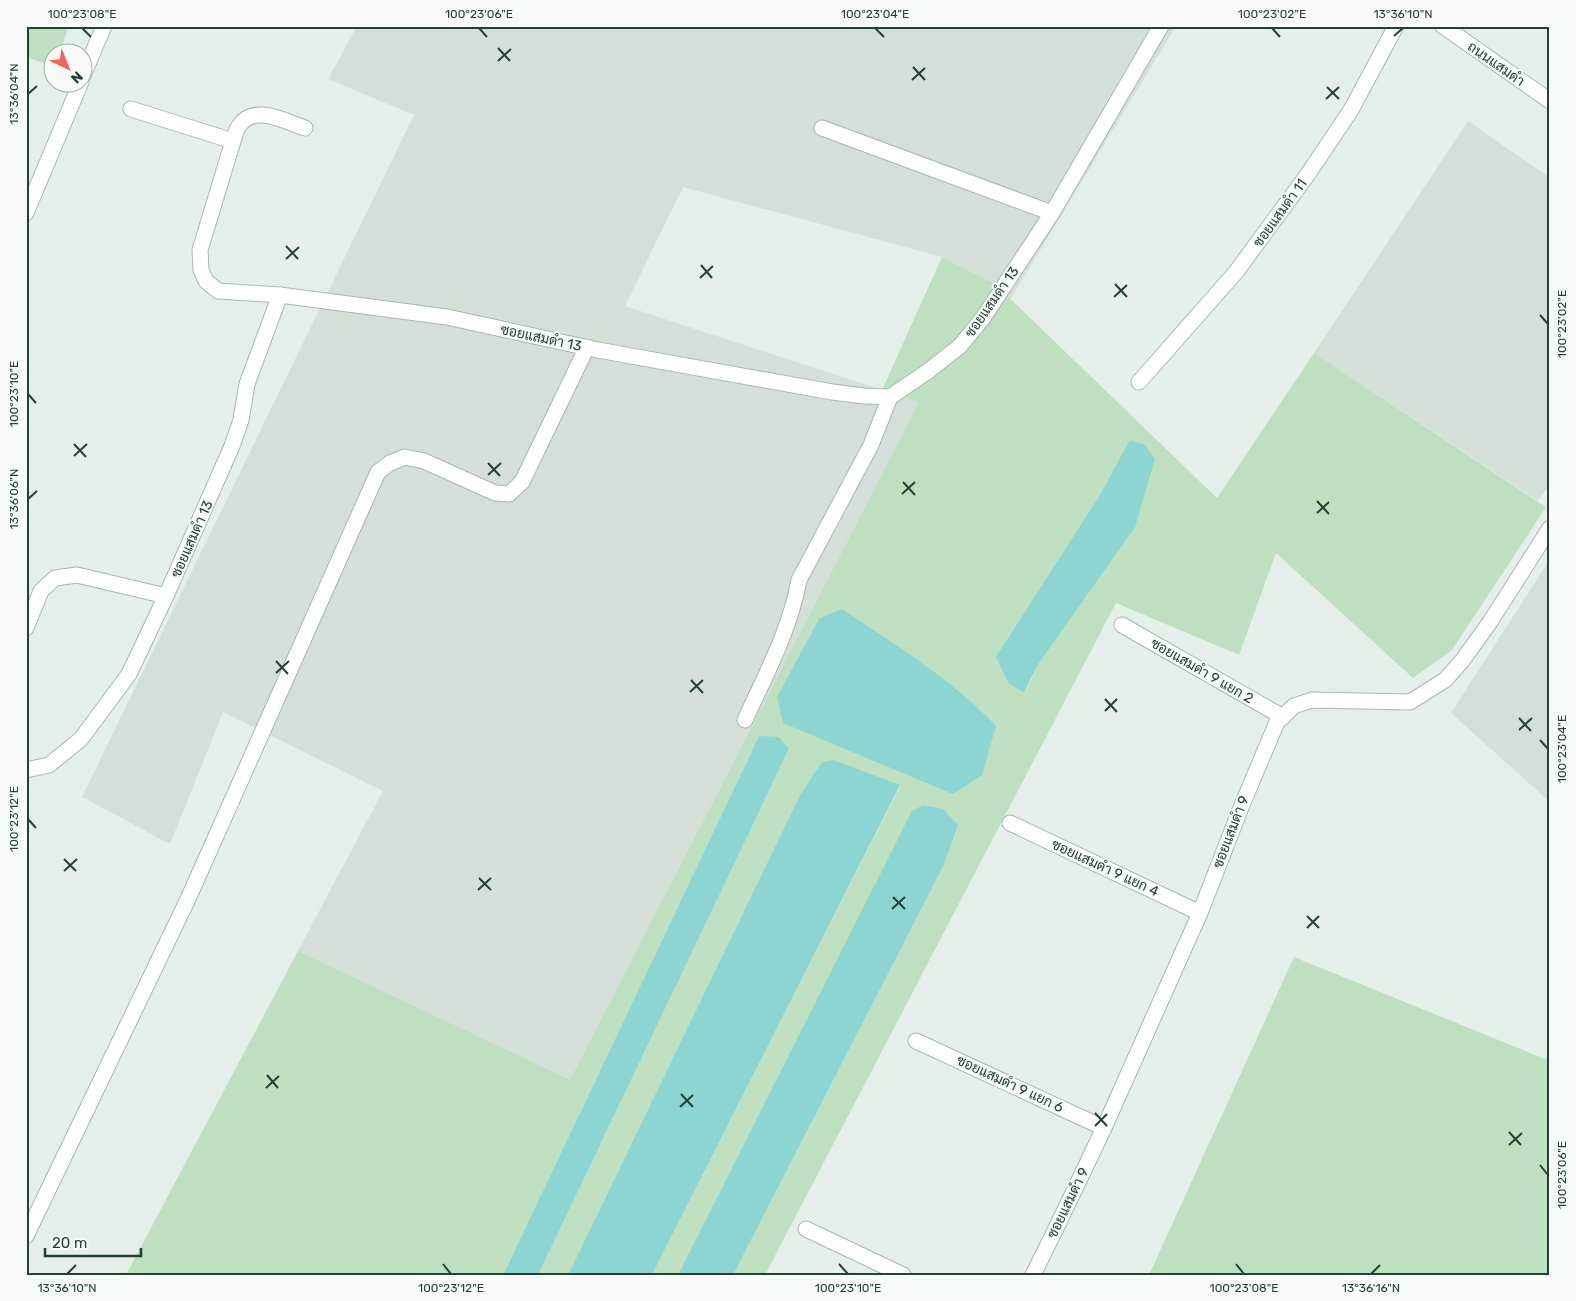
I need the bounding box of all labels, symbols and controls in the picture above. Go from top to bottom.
text: 100°23'08"E [48,7,116,21]
text: 100°23'06"E [445,7,513,21]
text: 100°23'04"E [841,7,909,21]
text: 100°23'02"E [1238,7,1306,21]
text: 13°36'10"N [1373,7,1433,21]
street label: ถนนแสมดำ [1464,38,1528,90]
north arrow [42,42,92,92]
text: 13°36'04"N [7,63,21,125]
text: N [67,67,86,87]
street label: ซอยแสมดำ 11 [1250,176,1310,250]
street label: ซอยแสมดำ 13 [961,263,1023,341]
text: 100°23'02"E [1555,290,1569,358]
street label: ซอยแสมดำ 13 [499,321,583,355]
text: 100°23'10"E [7,361,21,427]
text: 13°36'06"N [7,469,21,529]
street label: ซอยแสมดำ 13 [167,498,217,580]
street label: ซอยแสมดำ 9 แยก 2 [1148,635,1256,707]
text: 100°23'04"E [1555,715,1569,783]
text: 100°23'12"E [7,786,21,852]
street label: ซอยแสมดำ 9 [1209,793,1253,871]
street label: ซอยแสมดำ 9 แยก 4 [1049,836,1162,900]
street label: ซอยแสมดำ 9 แยก 6 [954,1052,1066,1116]
text: 100°23'06"E [1555,1141,1569,1209]
street label: ซอยแสมดำ 9 [1044,1165,1092,1241]
scale bar [45,1226,141,1258]
text: 20 m [52,1234,87,1252]
text: 13°36'10"N [37,1281,97,1295]
text: 100°23'12"E [418,1281,484,1295]
text: 100°23'10"E [815,1281,881,1295]
text: 100°23'08"E [1210,1281,1278,1295]
text: 13°36'16"N [1342,1281,1400,1295]

